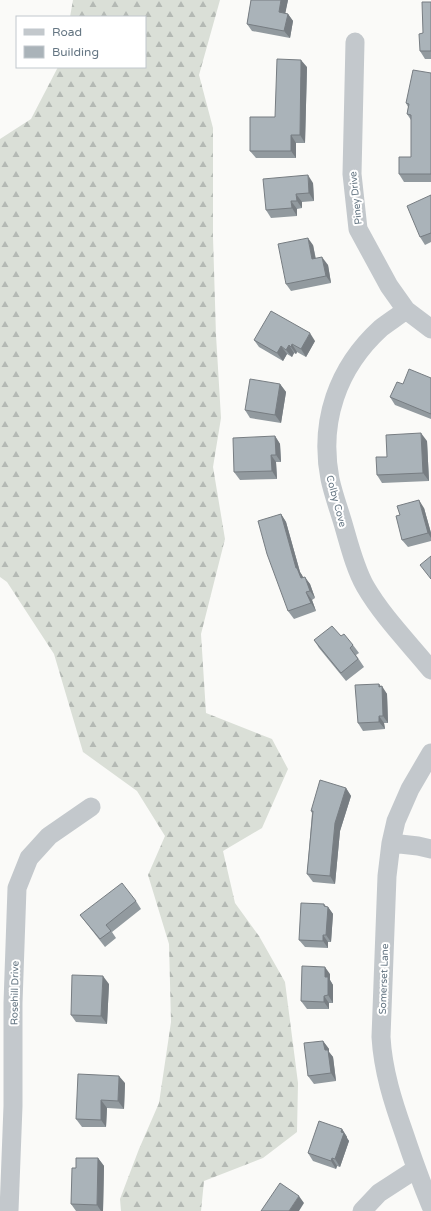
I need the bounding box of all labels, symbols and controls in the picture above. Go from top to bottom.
legend [16,16,146,68]
text: Road [52,25,82,39]
text: Building [52,45,99,59]
street label: Piney Drive [347,170,365,225]
street label: Colby Cove [323,474,349,529]
street label: Somerset Lane [377,943,391,1015]
street label: Rosehill Drive [8,960,22,1025]

